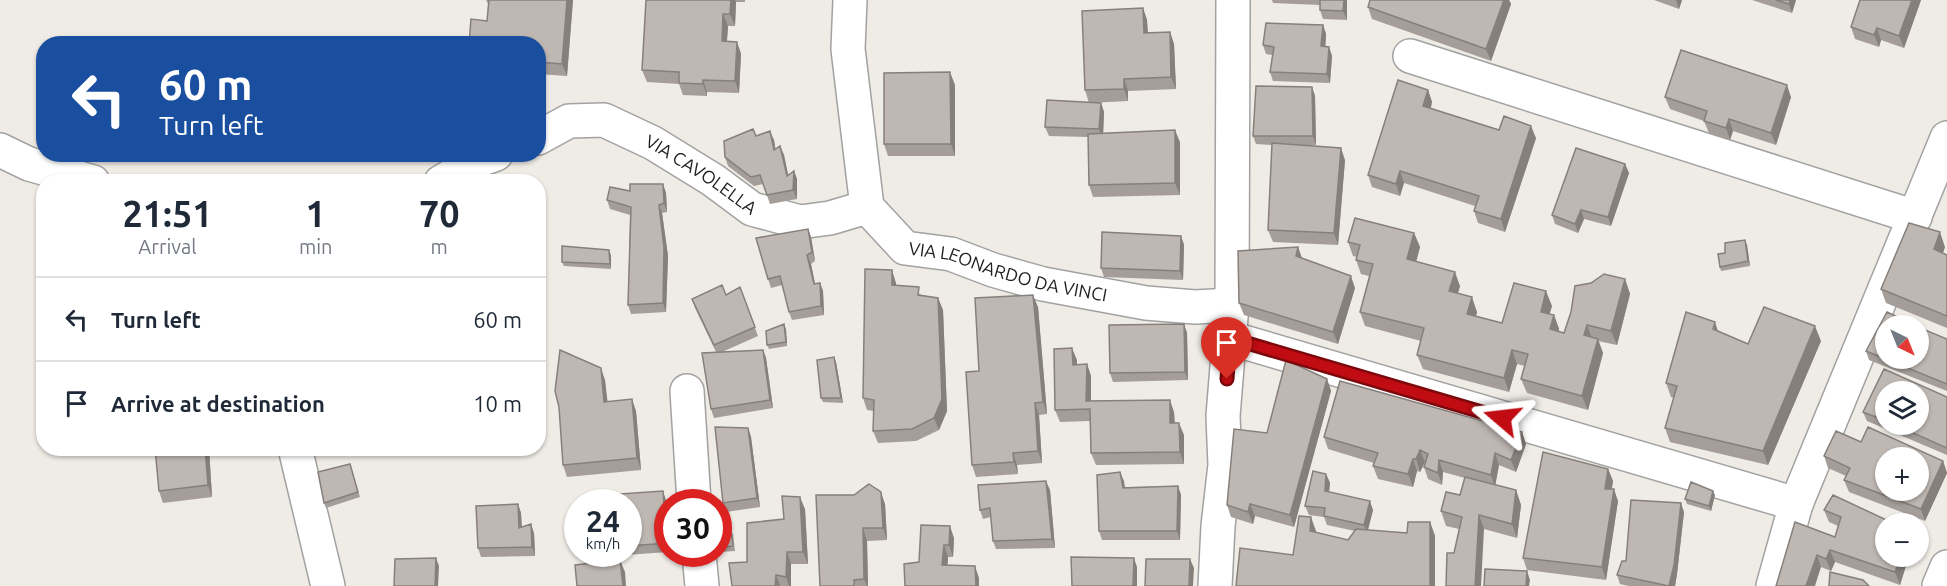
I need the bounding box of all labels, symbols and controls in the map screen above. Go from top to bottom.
icon: left [60,60,138,138]
text: 60 m [159,61,253,108]
text: Turn left [159,110,263,140]
street label: VIA CAVOLELLA [643,130,761,218]
text: 21:51 [122,193,213,234]
text: 1 [306,193,326,234]
text: 70 [419,193,460,234]
text: Arrival [138,235,197,258]
text: min [299,235,333,258]
text: m [431,235,448,258]
street label: VIA LEONARDO DA VINCI [908,238,1109,305]
icon: left [60,303,93,336]
text: Turn left [111,307,201,332]
text: 60 m [473,307,522,332]
north arrow [1875,315,1929,369]
map controls [1875,315,1929,567]
pin [1201,317,1252,379]
icon: arrive [1210,326,1243,359]
button: layers [1875,381,1929,435]
position arrow [1470,386,1534,450]
icon: arrive [60,387,93,420]
text: Arrive at destination [111,391,325,416]
text: 10 m [473,391,522,416]
button: + [1875,447,1929,501]
speed limit sign: 30 [654,489,732,567]
text: 24 [586,504,620,538]
button: − [1875,513,1929,567]
text: km/h [586,535,620,552]

